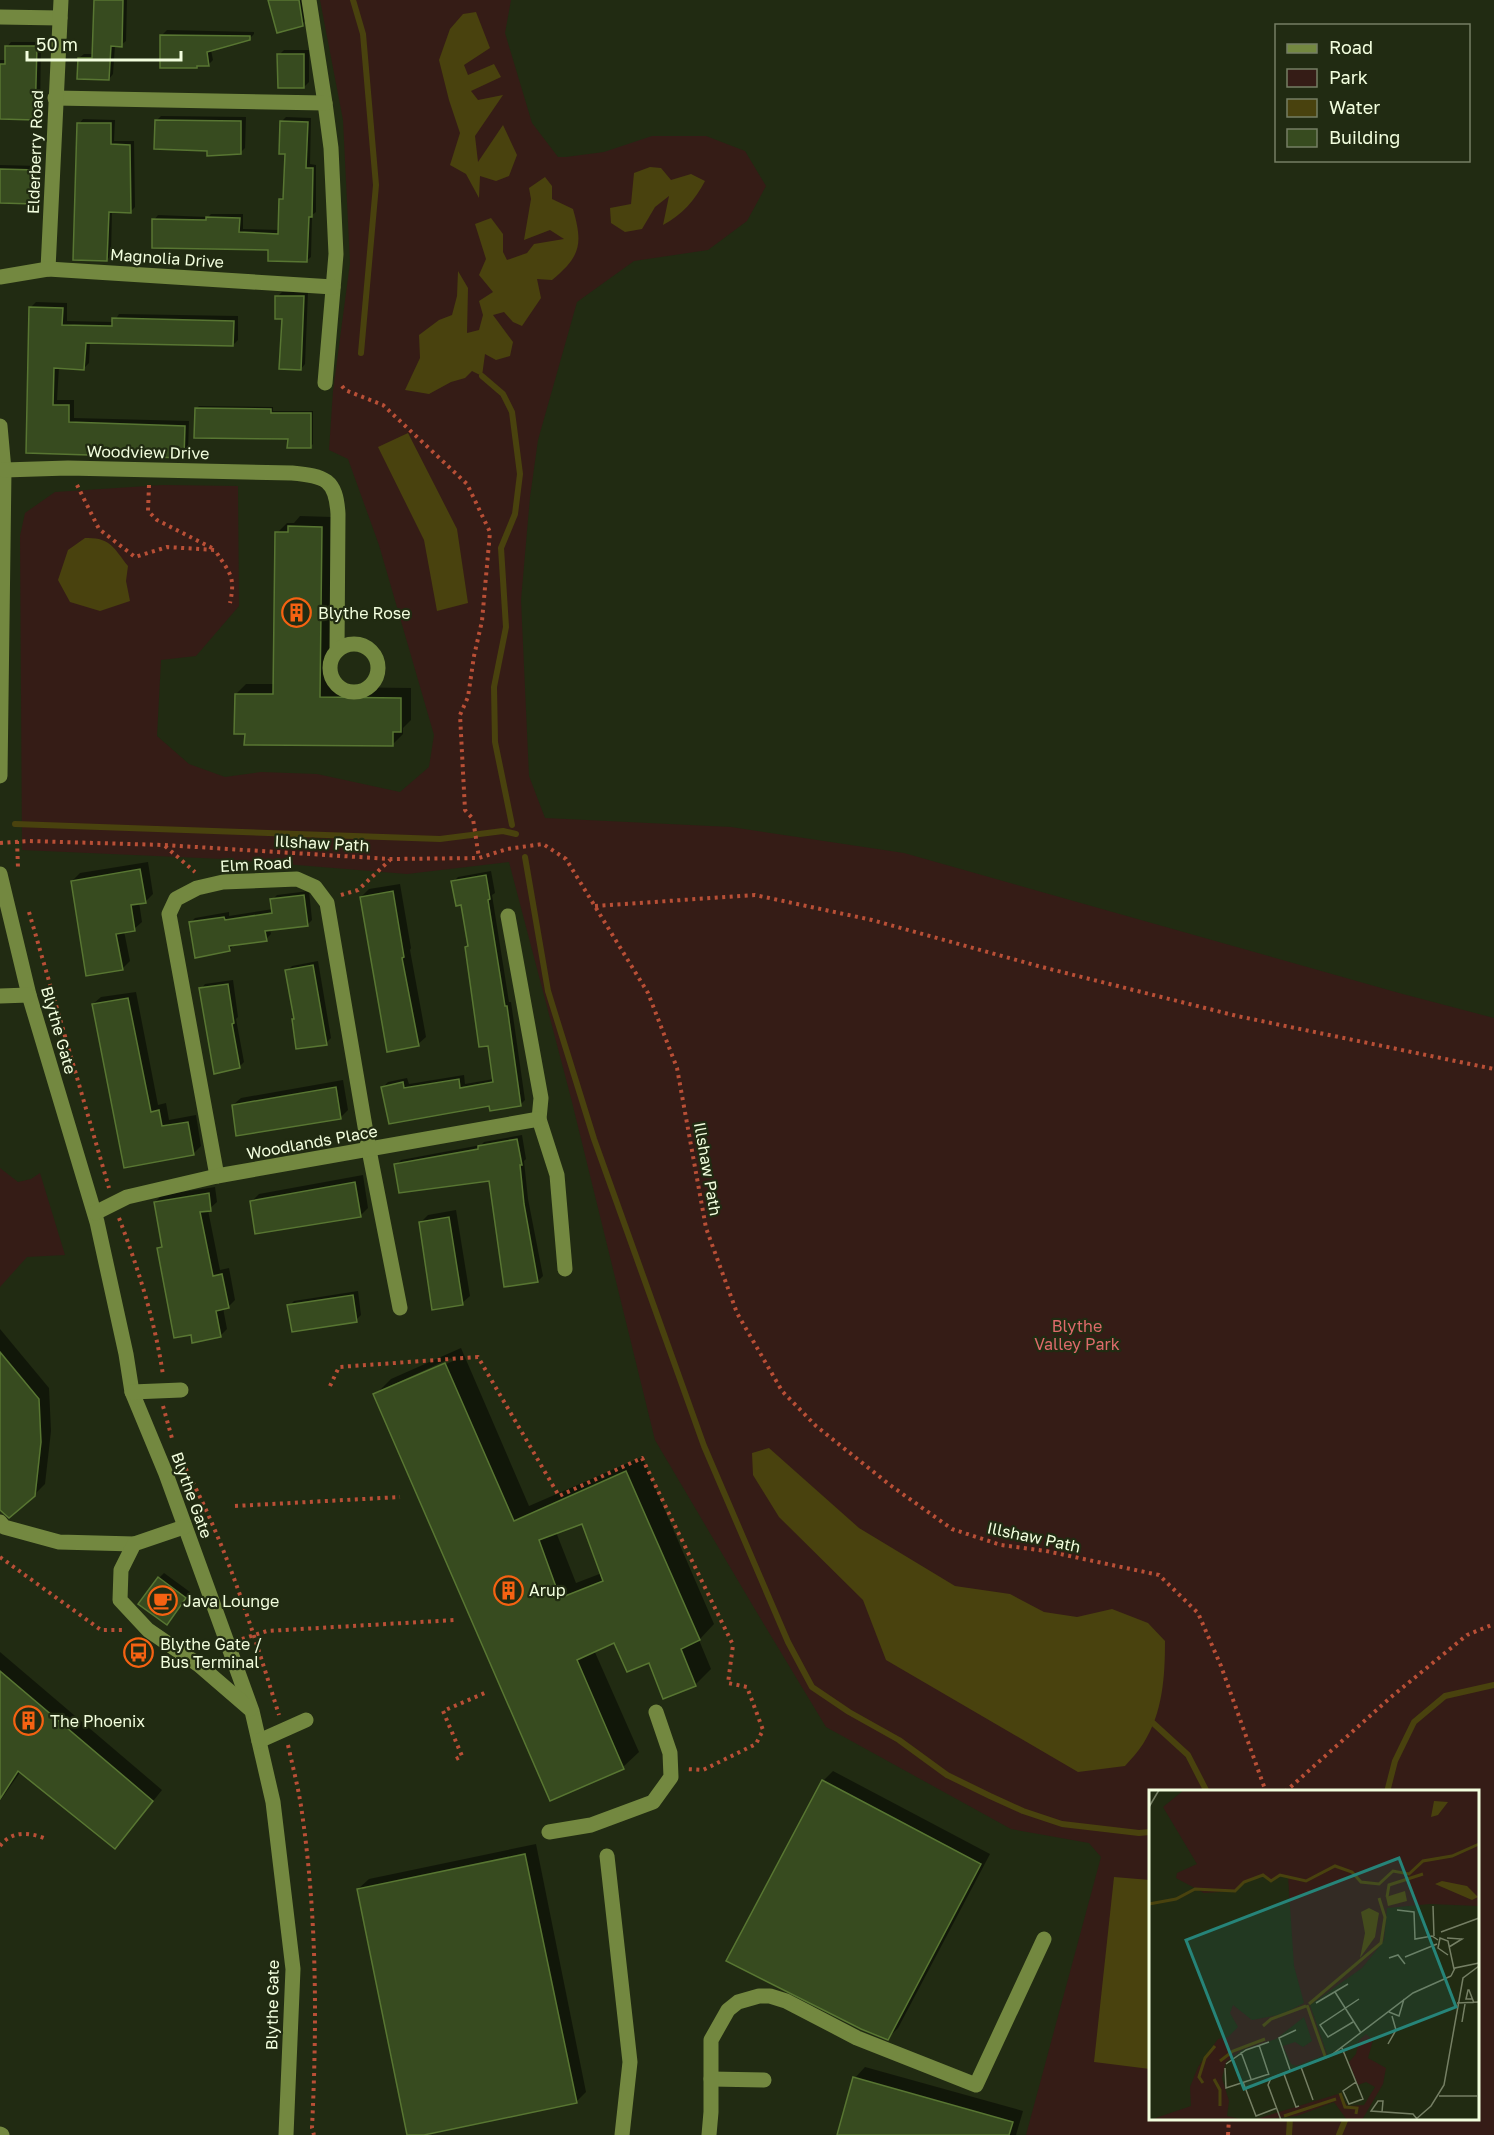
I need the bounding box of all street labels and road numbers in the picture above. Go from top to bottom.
street label: Elderberry Road [23,90,47,214]
street label: Magnolia Drive [109,244,225,272]
street label: Woodview Drive [86,441,210,463]
street label: Illshaw Path [274,831,370,855]
street label: Elm Road [219,852,293,876]
street label: Blythe Gate [37,984,81,1076]
street label: Woodlands Place [245,1121,379,1163]
street label: Illshaw Path [690,1121,726,1217]
street label: Blythe Gate [167,1449,217,1541]
street label: Illshaw Path [986,1517,1082,1557]
street label: Blythe Gate [261,1960,283,2050]

